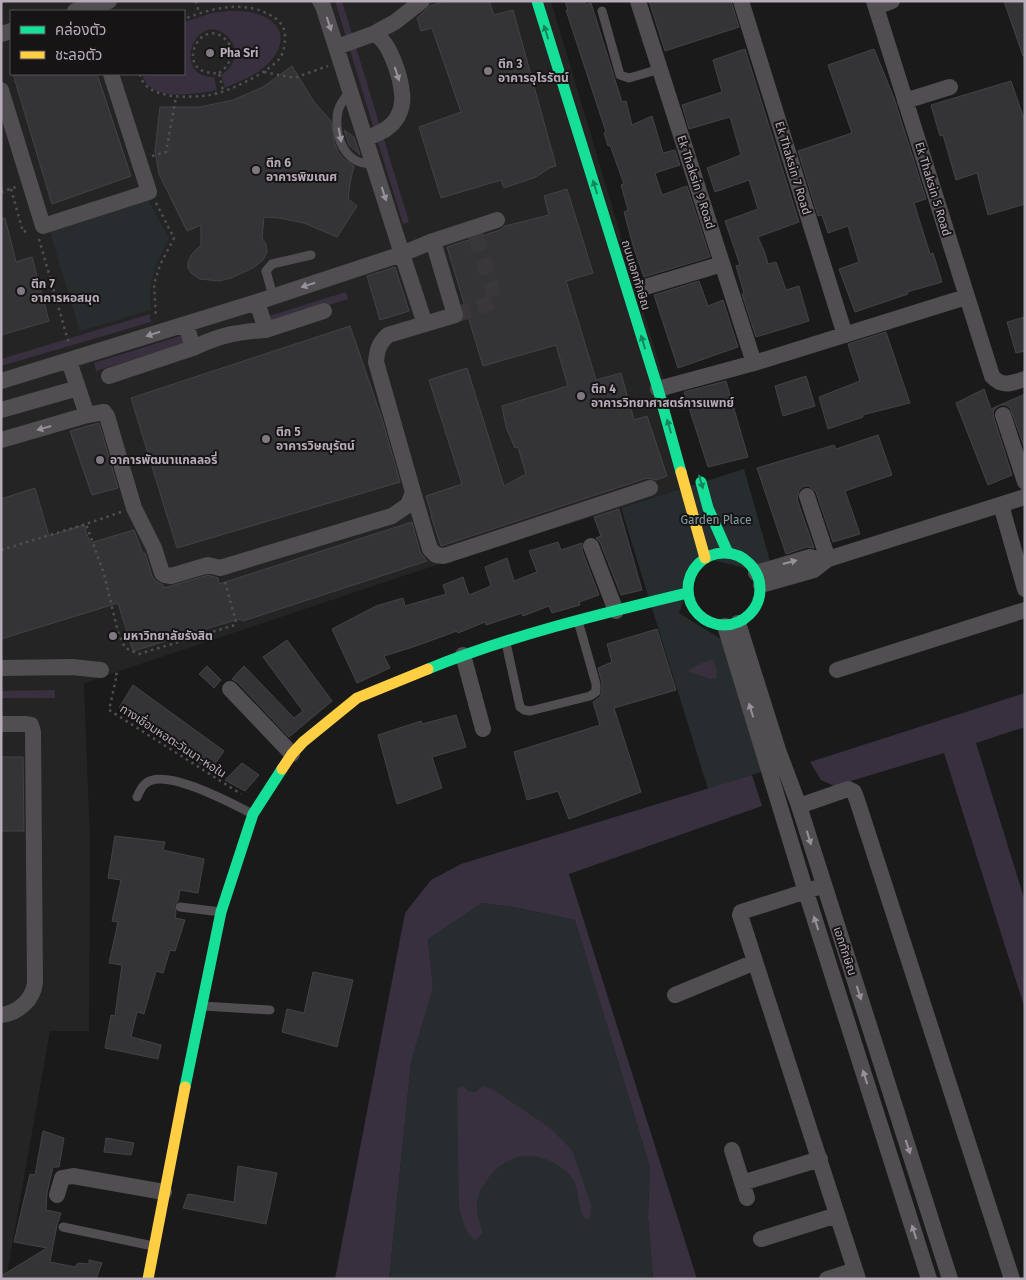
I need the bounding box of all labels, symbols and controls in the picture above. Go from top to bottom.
legend [10,10,185,75]
one-way arrow [325,17,333,32]
text: คล่องตัว [55,21,106,39]
one-way arrow [542,25,550,40]
text: ชะลอตัว [55,46,102,64]
place label: Pha Sri [220,46,258,60]
marker: Pha Sri [204,47,216,59]
place label: ตึก 3 อาคารอุไรรัตน์ [498,57,569,85]
marker: ตึก 3 อาคารอุไรรัตน์ [482,65,494,77]
one-way arrow [394,66,401,81]
street label: Ek Thaksin 7 Road [772,120,814,216]
one-way arrow [336,127,344,143]
street label: Ek Thaksin 9 Road [674,133,718,231]
street label: Ek Thaksin 5 Road [912,140,954,238]
place label: ตึก 6 อาคารพิฆเณศ [266,156,337,184]
marker: ตึก 6 อาคารพิฆเณศ [250,164,262,176]
one-way arrow [590,180,598,195]
one-way arrow [381,186,388,201]
street label: ถนนเอกทักษิณ [619,238,653,312]
place label: ตึก 7 อาคารหอสมุด [31,277,100,305]
one-way arrow [300,281,315,289]
marker: ตึก 7 อาคารหอสมุด [15,285,27,297]
one-way arrow [145,330,160,338]
one-way arrow [639,335,647,350]
place label: ตึก 4 อาคารวิทยาศาสตร์การแพทย์ [591,382,734,410]
marker: ตึก 4 อาคารวิทยาศาสตร์การแพทย์ [575,390,587,402]
one-way arrow [664,419,672,434]
one-way arrow [36,424,51,432]
place label: ตึก 5 อาคารวิษณุรัตน์ [276,425,355,453]
marker: ตึก 5 อาคารวิษณุรัตน์ [260,433,272,445]
place label: อาคารพัฒนาแกลลอรี่ [110,451,218,467]
marker: อาคารพัฒนาแกลลอรี่ [94,454,106,466]
one-way arrow [697,474,705,489]
park label: Garden Place [680,513,752,527]
one-way arrow [783,558,798,566]
place label: มหาวิทยาลัยรังสิต [123,629,213,643]
marker: มหาวิทยาลัยรังสิต [107,630,119,642]
street label: ทางเชื่อมหอตะวันนา-หอใน [117,700,230,781]
one-way arrow [746,702,754,717]
one-way arrow [806,831,814,846]
one-way arrow [811,915,819,930]
street label: เอกทักษิณ [831,925,859,977]
one-way arrow [855,985,863,1000]
one-way arrow [861,1070,868,1085]
one-way arrow [905,1140,913,1155]
one-way arrow [910,1225,918,1240]

